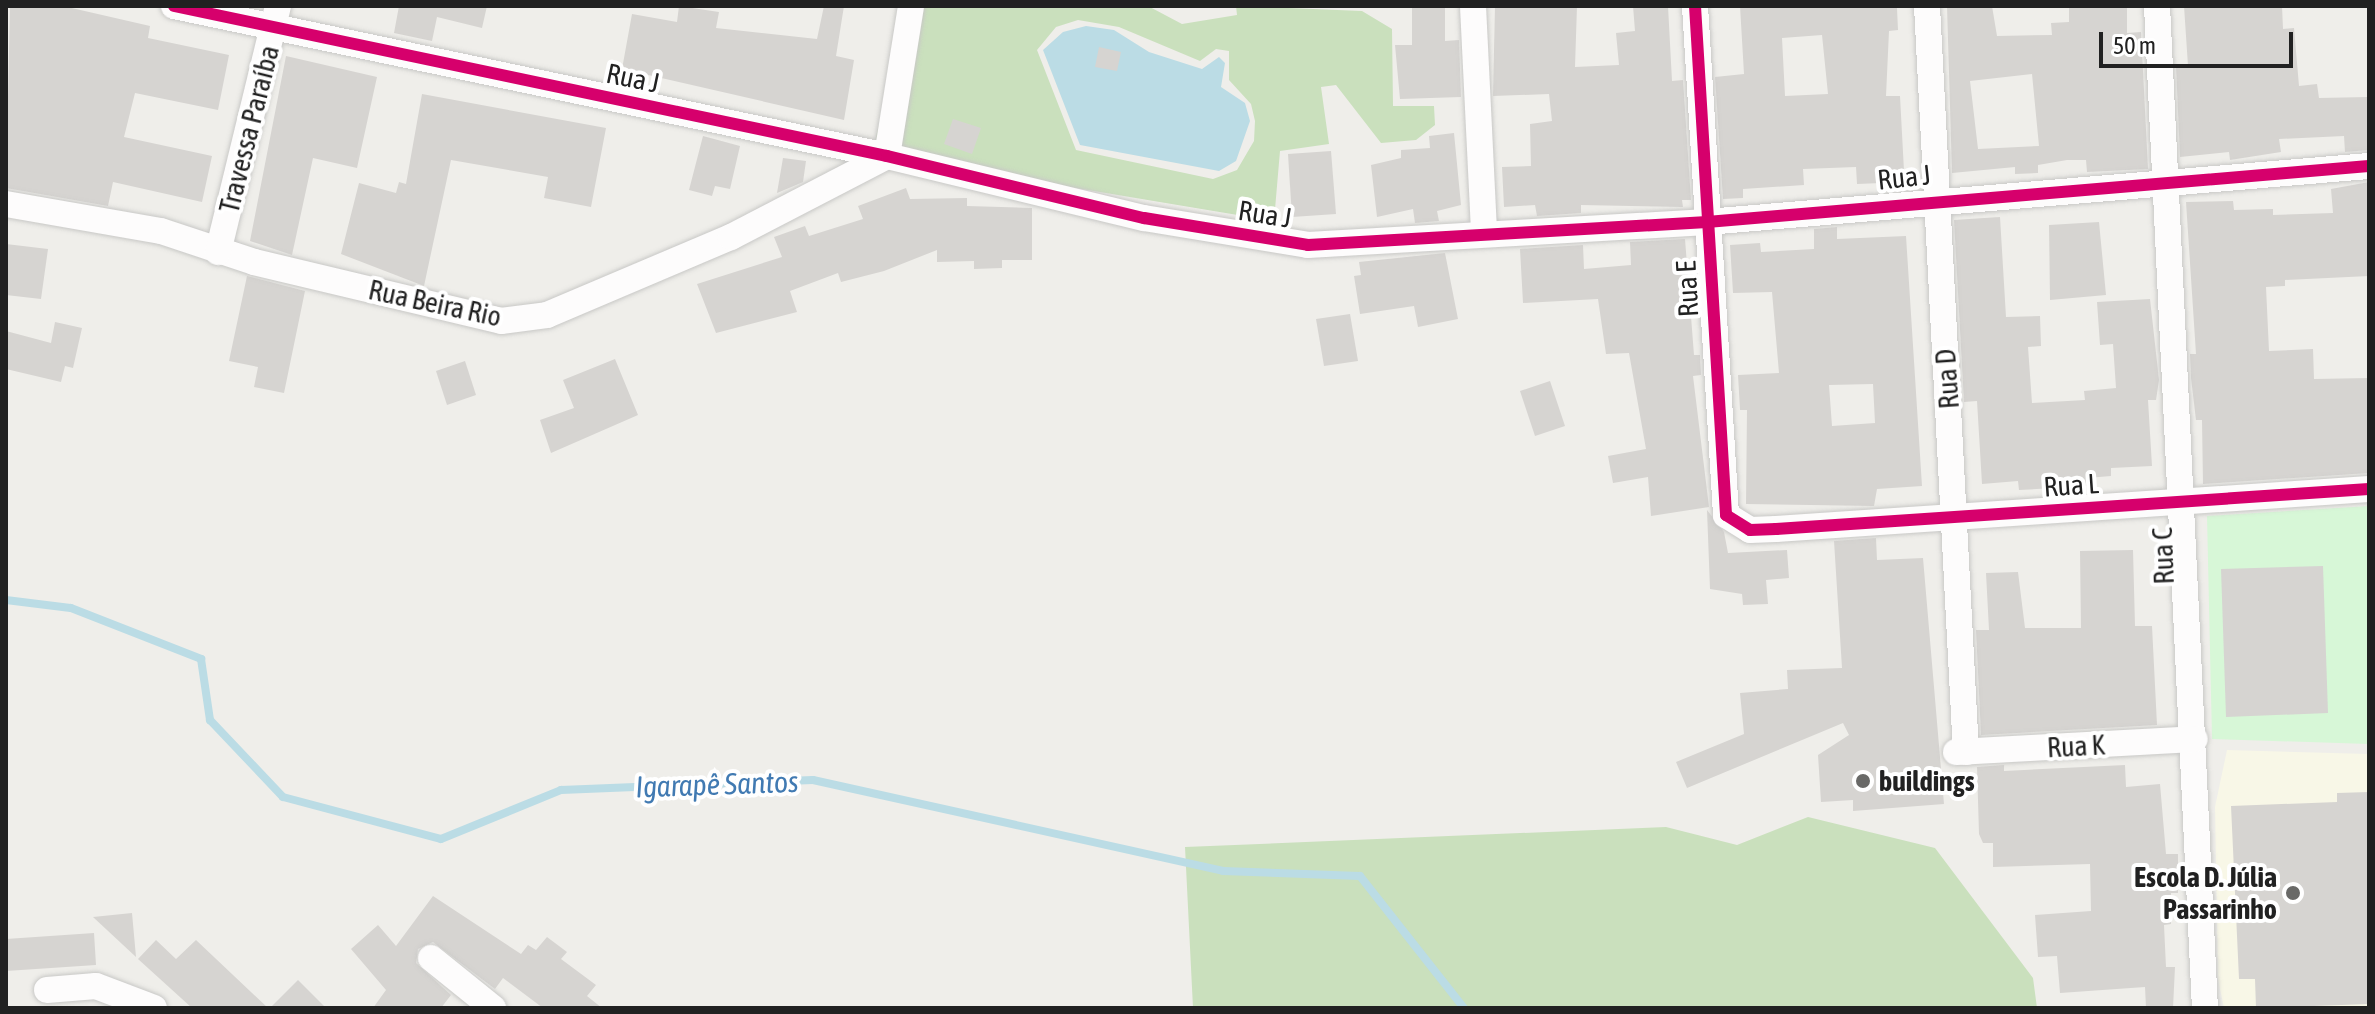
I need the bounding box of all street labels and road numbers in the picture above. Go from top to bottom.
street label: Travessa Paraíba [212,42,286,216]
street label: Rua J [603,56,663,100]
street label: Rua J [1876,158,1932,196]
street label: Rua J [1236,193,1294,235]
street label: Rua E [1669,260,1705,318]
street label: Rua Beira Rio [366,273,504,333]
street label: Rua D [1928,348,1966,410]
street label: Rua L [2042,466,2100,504]
street label: Rua C [2145,527,2181,585]
street label: Rua K [2046,728,2106,764]

